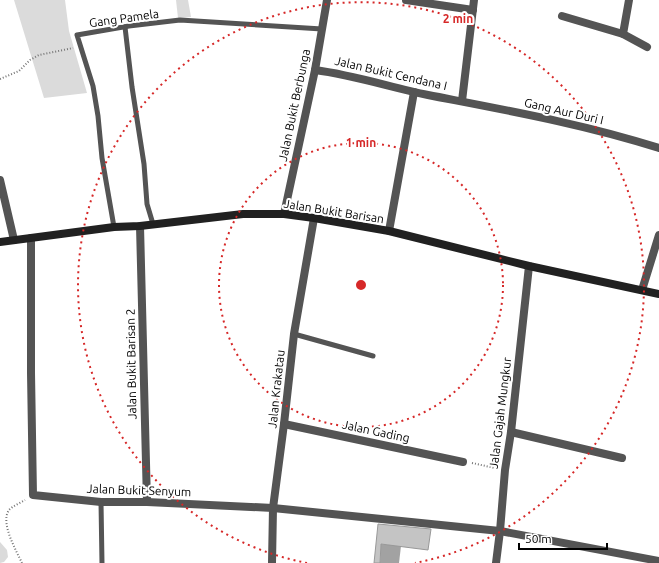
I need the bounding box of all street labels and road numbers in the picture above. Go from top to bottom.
street label: Gang Pamela [88,7,160,29]
street label: Jalan Bukit Berbunga [276,48,312,162]
street label: Jalan Bukit Cendana I [334,54,448,92]
street label: Gang Aur Duri I [523,96,605,126]
street label: Jalan Bukit Barisan [283,197,385,225]
street label: Jalan Bukit Barisan 2 [124,308,138,420]
street label: Jalan Krakatau [265,349,287,429]
street label: Jalan Gajah Mungkur [487,356,513,470]
street label: Jalan Gading [341,417,411,445]
street label: Jalan Bukit Senyum [87,482,191,498]

